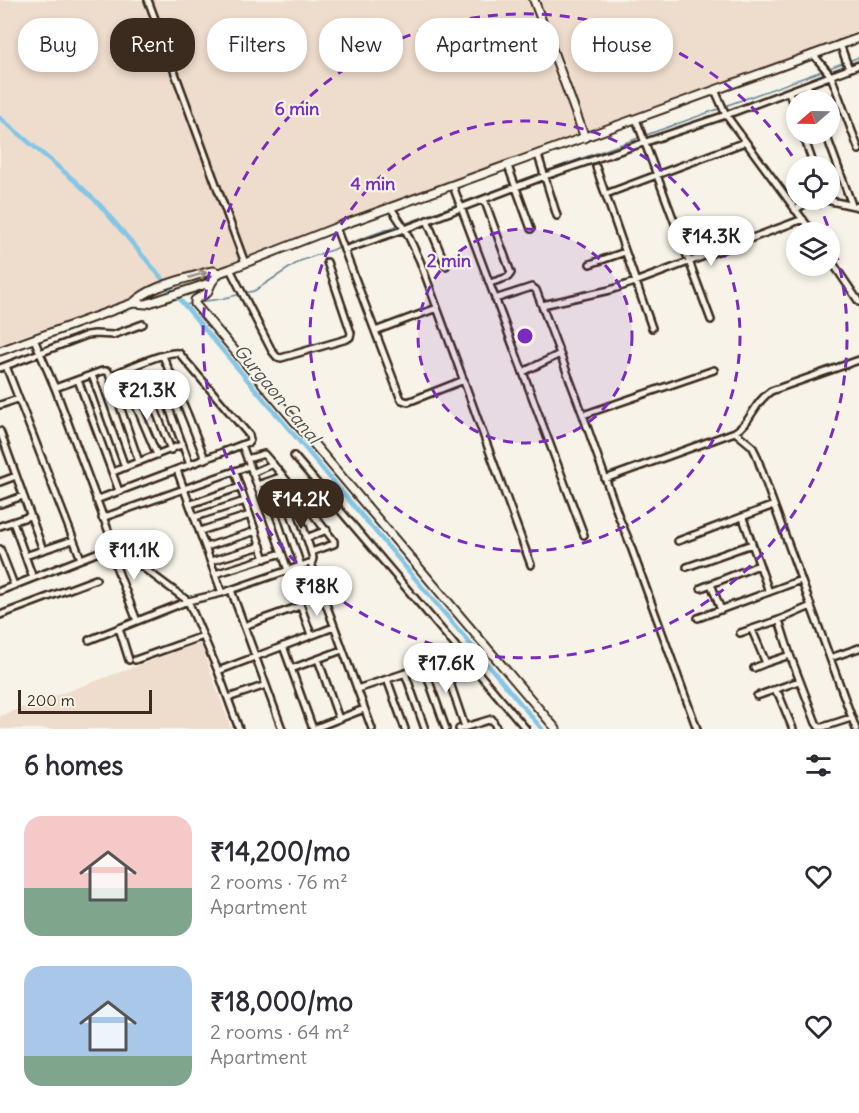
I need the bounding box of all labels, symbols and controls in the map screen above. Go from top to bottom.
chip: Buy [18,18,98,72]
chip: Rent [110,18,195,72]
chip: Filters [207,18,307,72]
chip: New [319,18,403,72]
chip: Apartment [415,18,559,72]
chip: House [571,18,673,72]
north arrow [786,90,840,144]
map controls [786,90,840,276]
text: 6 min [275,97,320,120]
button: locate [786,156,840,210]
text: 4 min [351,172,396,195]
pin: ₹14.3K [662,216,760,267]
button: layers [786,222,840,276]
text: ₹14.3K [682,223,740,248]
text: 2 min [427,249,472,272]
one-way arrow [188,269,207,280]
centre of rings [515,326,535,346]
water label: Gurgaon Canal [229,339,327,450]
pin: ₹21.3K [98,370,196,421]
text: ₹21.3K [118,377,176,402]
pin: ₹14.2K [252,479,350,530]
text: ₹14.2K [272,486,330,511]
pin: ₹11.1K [85,530,183,581]
text: ₹11.1K [109,537,159,562]
pin: ₹18K [281,566,353,617]
text: ₹18K [295,573,339,598]
pin: ₹17.6K [397,643,495,694]
text: ₹17.6K [417,650,475,675]
scale bar [18,687,152,714]
text: 200 m [27,690,75,710]
text: 6 homes [24,749,123,782]
icon: filters [802,749,835,782]
text: ₹14,200/mo [210,835,350,868]
icon: home [72,840,144,912]
icon: heart [802,860,835,893]
text: 2 rooms · 76 m² [210,869,348,894]
text: Apartment [210,894,307,919]
text: ₹18,000/mo [210,985,353,1018]
icon: home [72,990,144,1062]
icon: heart [802,1010,835,1043]
text: 2 rooms · 64 m² [210,1019,350,1044]
text: Apartment [210,1044,307,1069]

